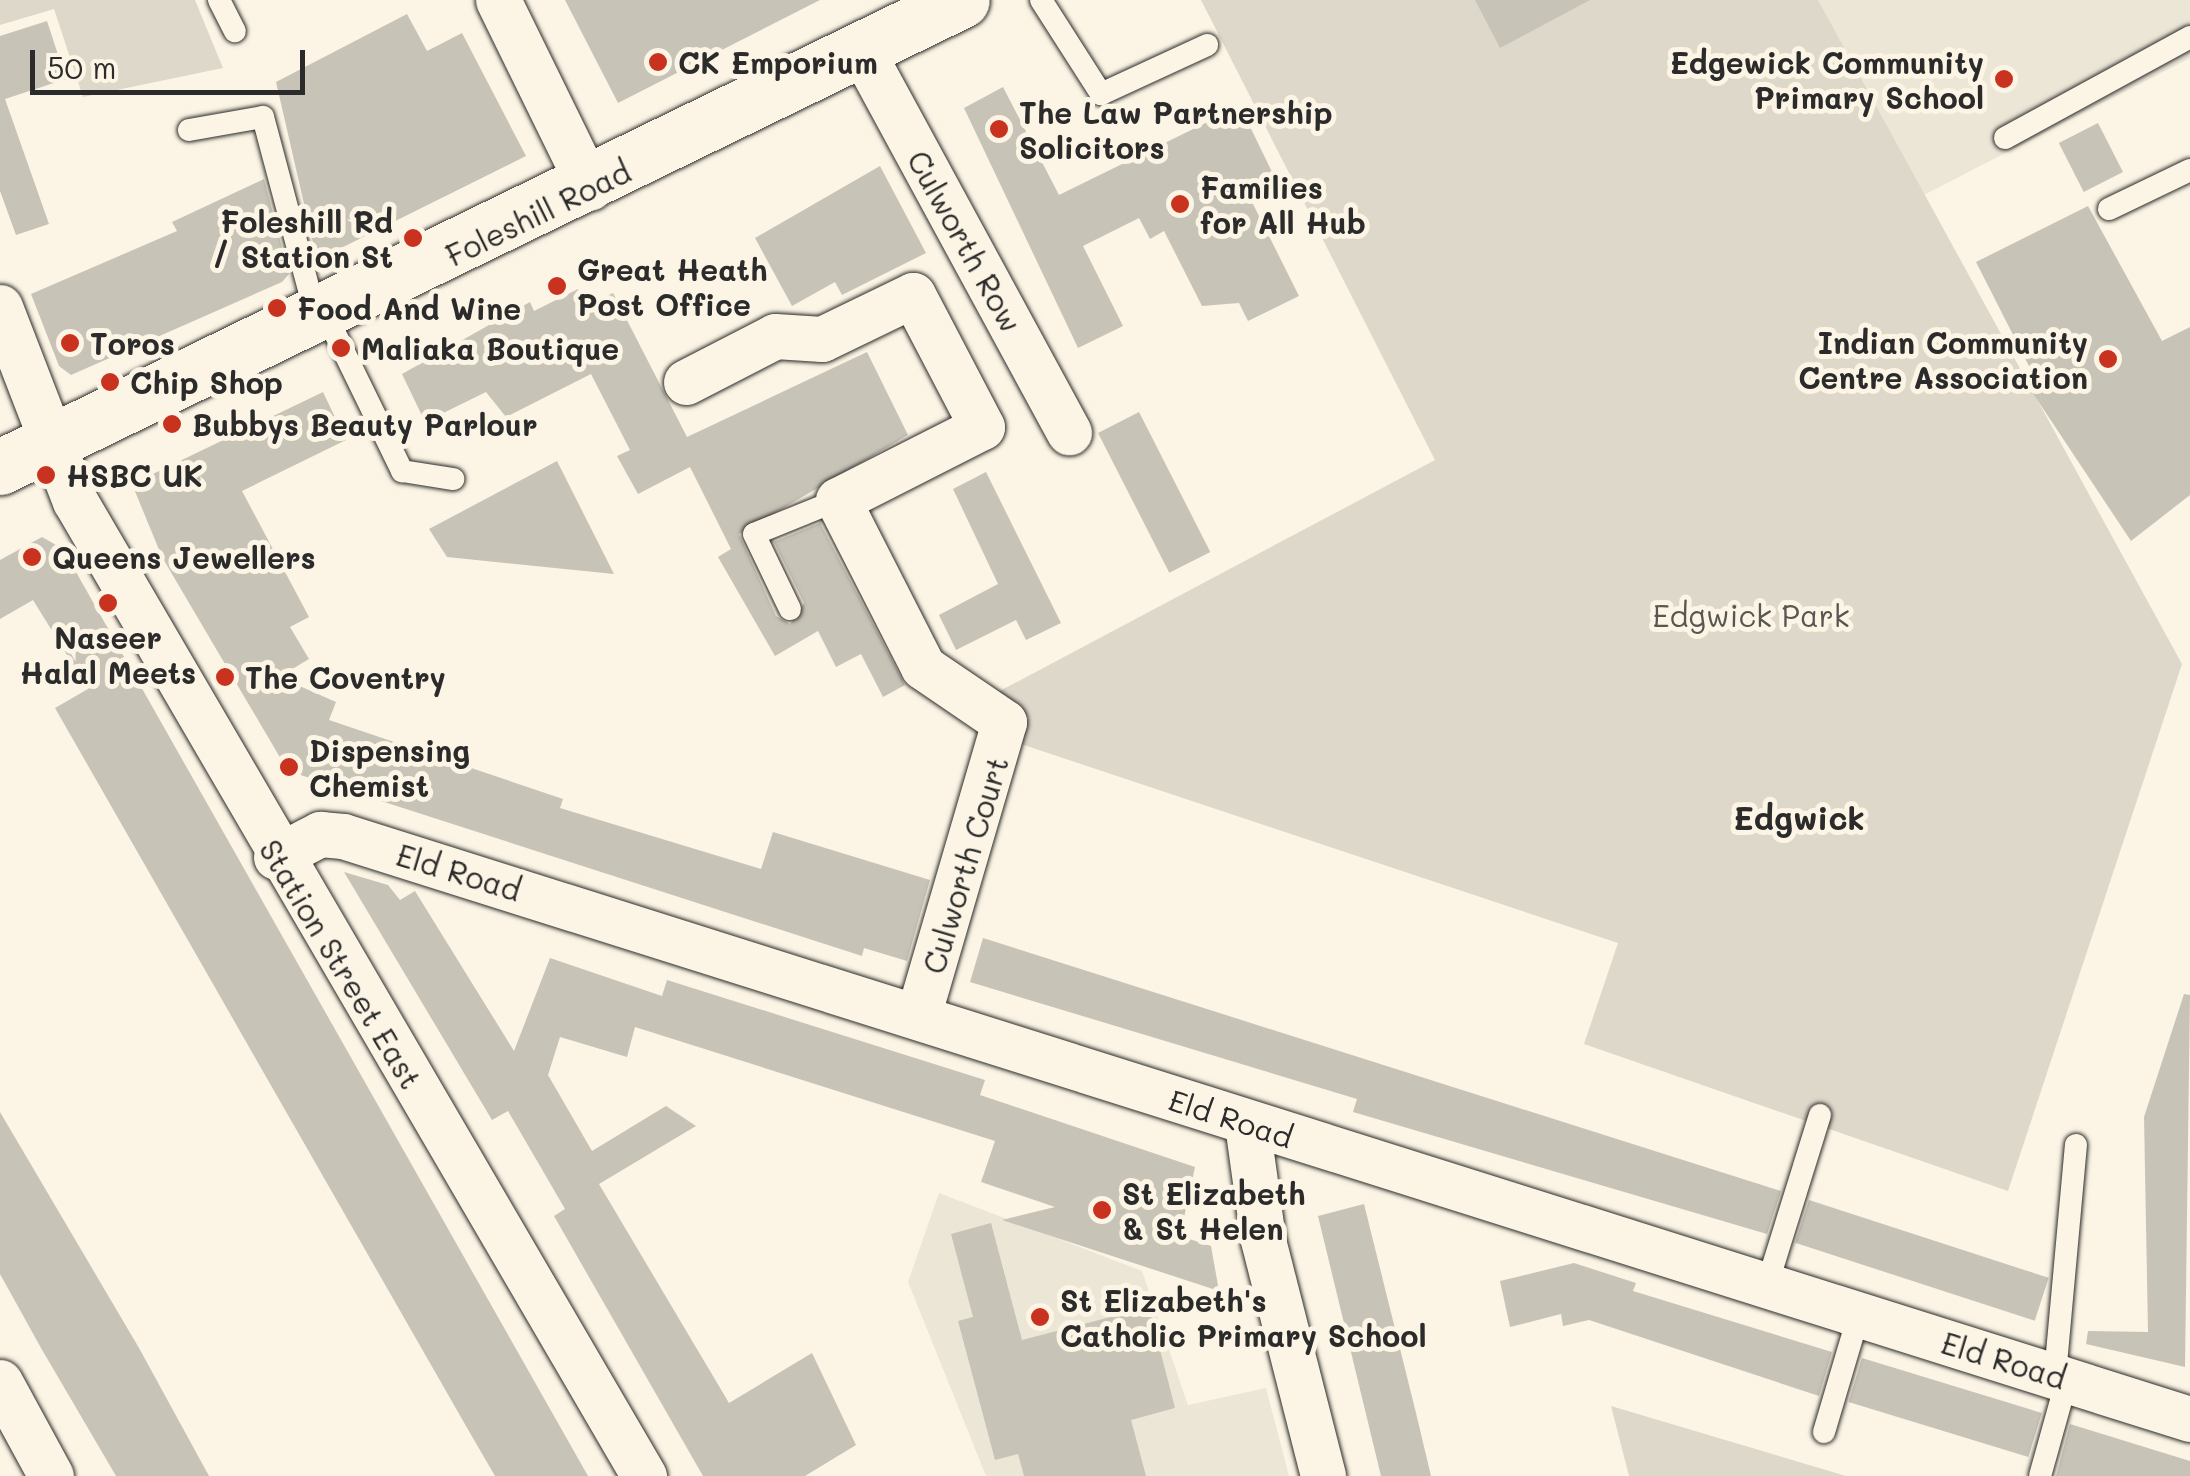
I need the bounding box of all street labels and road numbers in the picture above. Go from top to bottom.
street label: Culworth Row [900,144,1030,338]
street label: Foleshill Road [440,153,636,273]
street label: Culworth Court [915,752,1015,978]
street label: Station Street East [252,833,430,1095]
street label: Eld Road [393,836,525,908]
street label: Eld Road [1165,1081,1297,1155]
street label: Eld Road [1938,1324,2070,1396]

